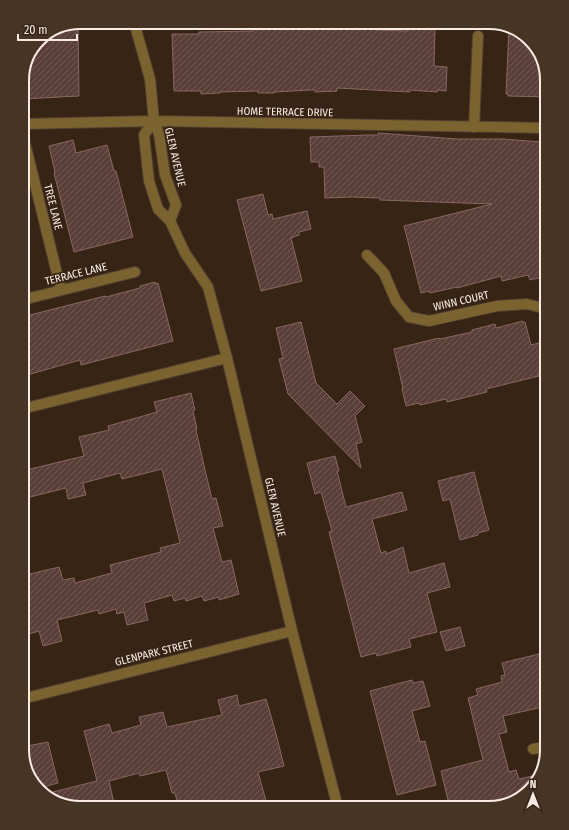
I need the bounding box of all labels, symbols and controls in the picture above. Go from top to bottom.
scale bar [18,16,77,42]
text: 20 m [24,23,48,37]
street label: HOME TERRACE DRIVE [237,105,333,119]
street label: GLEN AVENUE [162,126,188,188]
street label: TREE LANE [41,183,65,231]
street label: TERRACE LANE [43,260,109,288]
street label: WINN COURT [432,288,491,314]
street label: GLEN AVENUE [262,476,288,538]
street label: GLENPARK STREET [114,637,195,669]
north arrow [513,774,553,814]
text: N [530,778,536,791]

